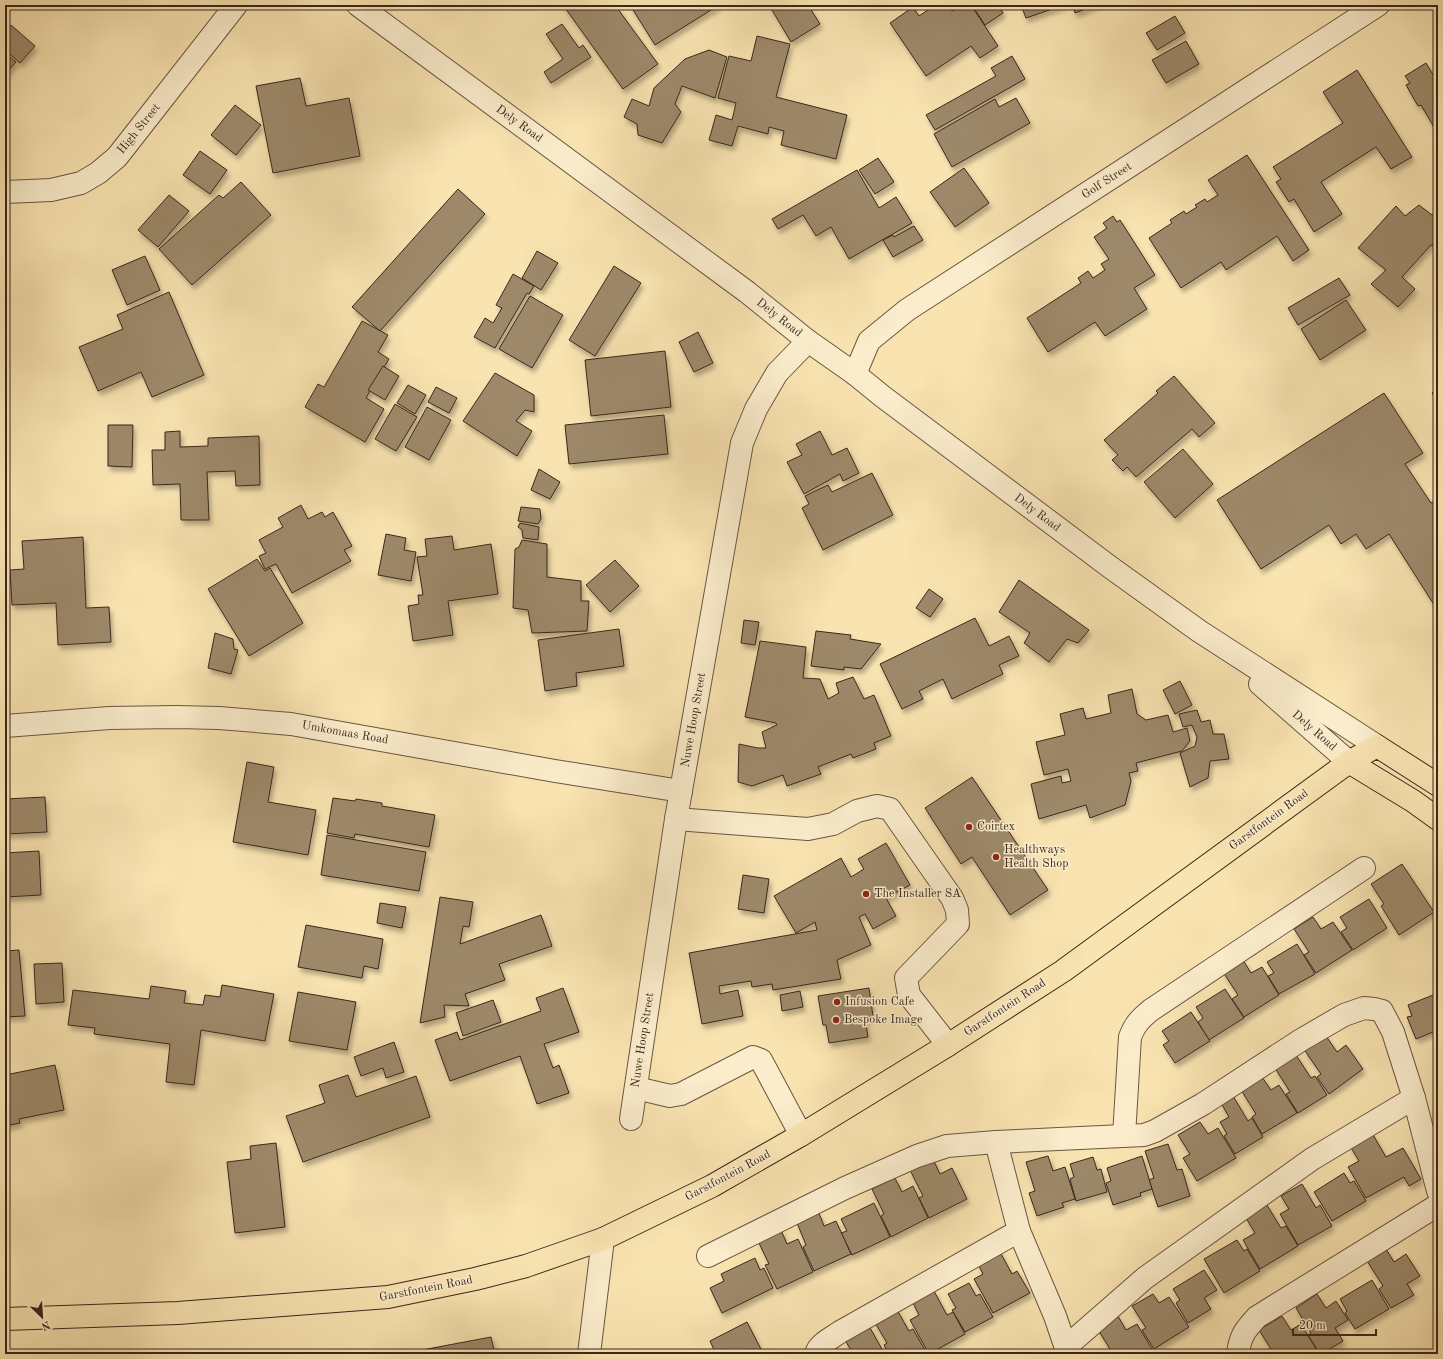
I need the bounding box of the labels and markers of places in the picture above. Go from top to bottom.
place label: Coirtex [977,821,1015,833]
marker: Coirtex [964,822,974,832]
place label: Healthways Health Shop [1004,844,1068,870]
marker: Healthways Health Shop [991,852,1001,862]
place label: The Installer SA [874,888,961,900]
marker: The Installer SA [861,889,871,899]
place label: Infusion Cafe [845,996,915,1008]
marker: Infusion Cafe [832,997,842,1007]
place label: Bespoke Image [844,1014,923,1026]
marker: Bespoke Image [831,1015,841,1025]

